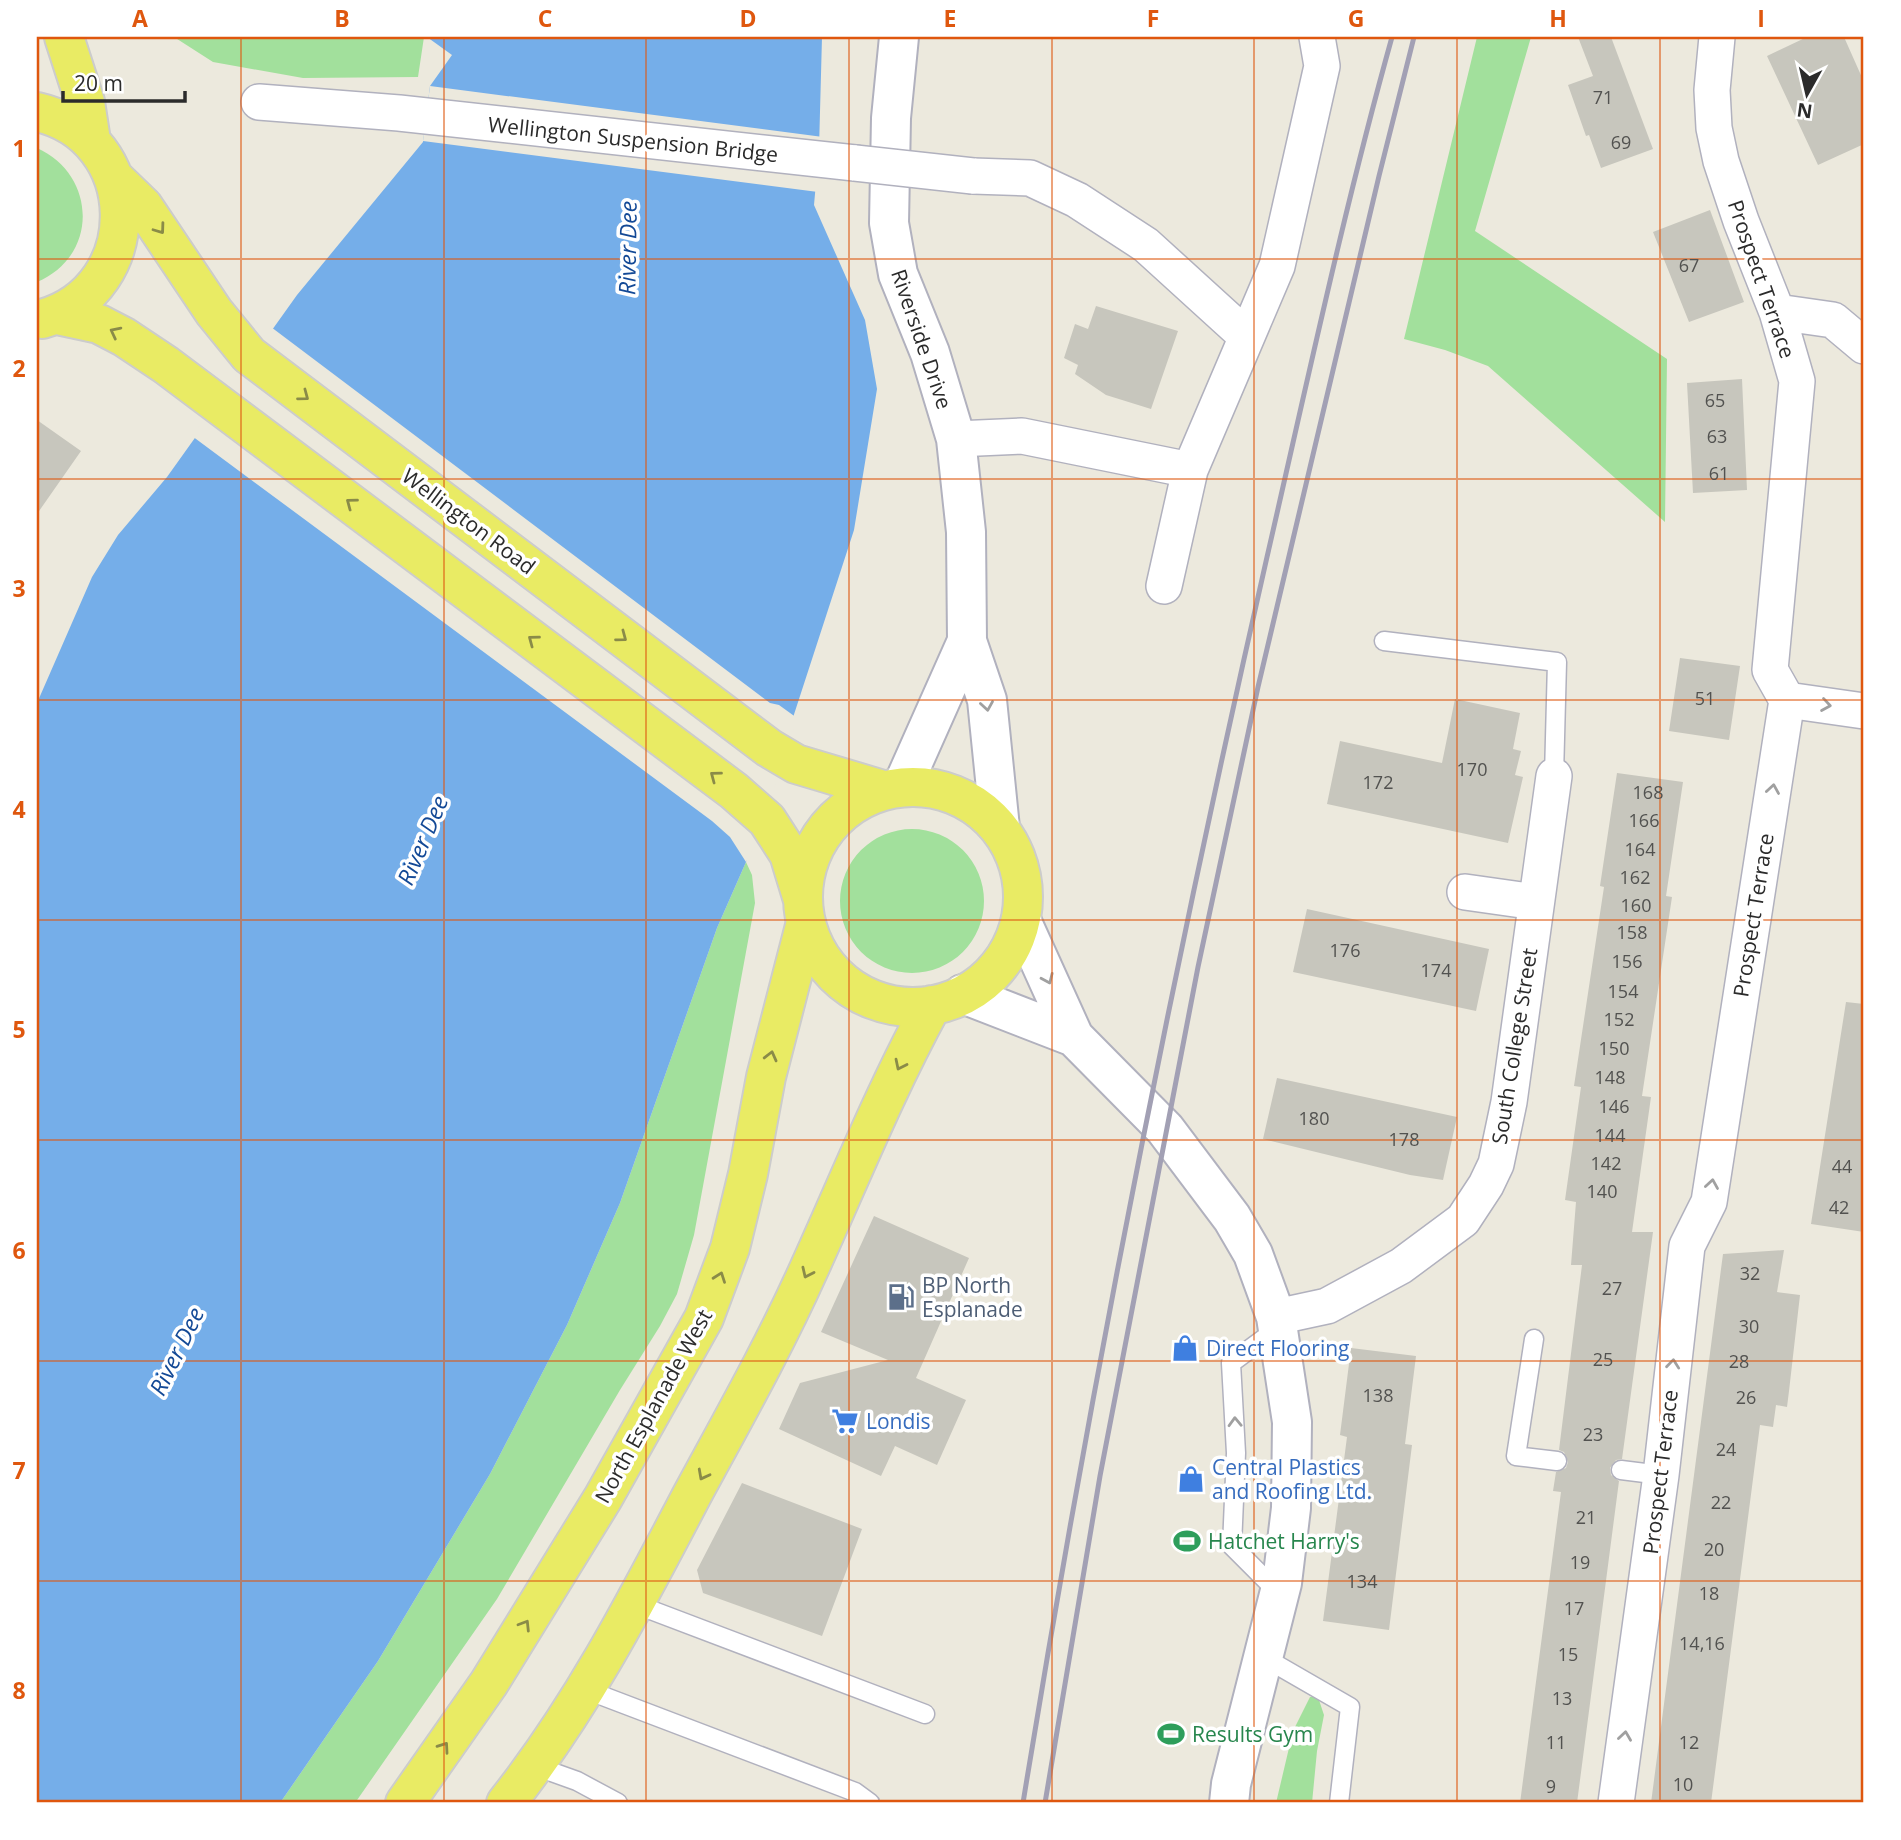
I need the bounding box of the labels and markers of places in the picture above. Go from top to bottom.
place label: BP North Esplanade [922,1271,1023,1323]
fuel station icon: BP North Esplanade [886,1282,916,1312]
shop icon: Direct Flooring [1170,1333,1200,1363]
place label: Direct Flooring [1206,1334,1349,1362]
supermarket icon: Londis [830,1406,860,1436]
place label: Londis [866,1407,931,1435]
place label: Central Plastics and Roofing Ltd. [1212,1453,1372,1505]
shop icon: Central Plastics and Roofing Ltd. [1176,1464,1206,1494]
sports icon: Hatchet Harry's [1172,1526,1202,1556]
place label: Hatchet Harry's [1208,1527,1360,1555]
sports icon: Results Gym [1156,1719,1186,1749]
place label: Results Gym [1192,1720,1313,1748]

